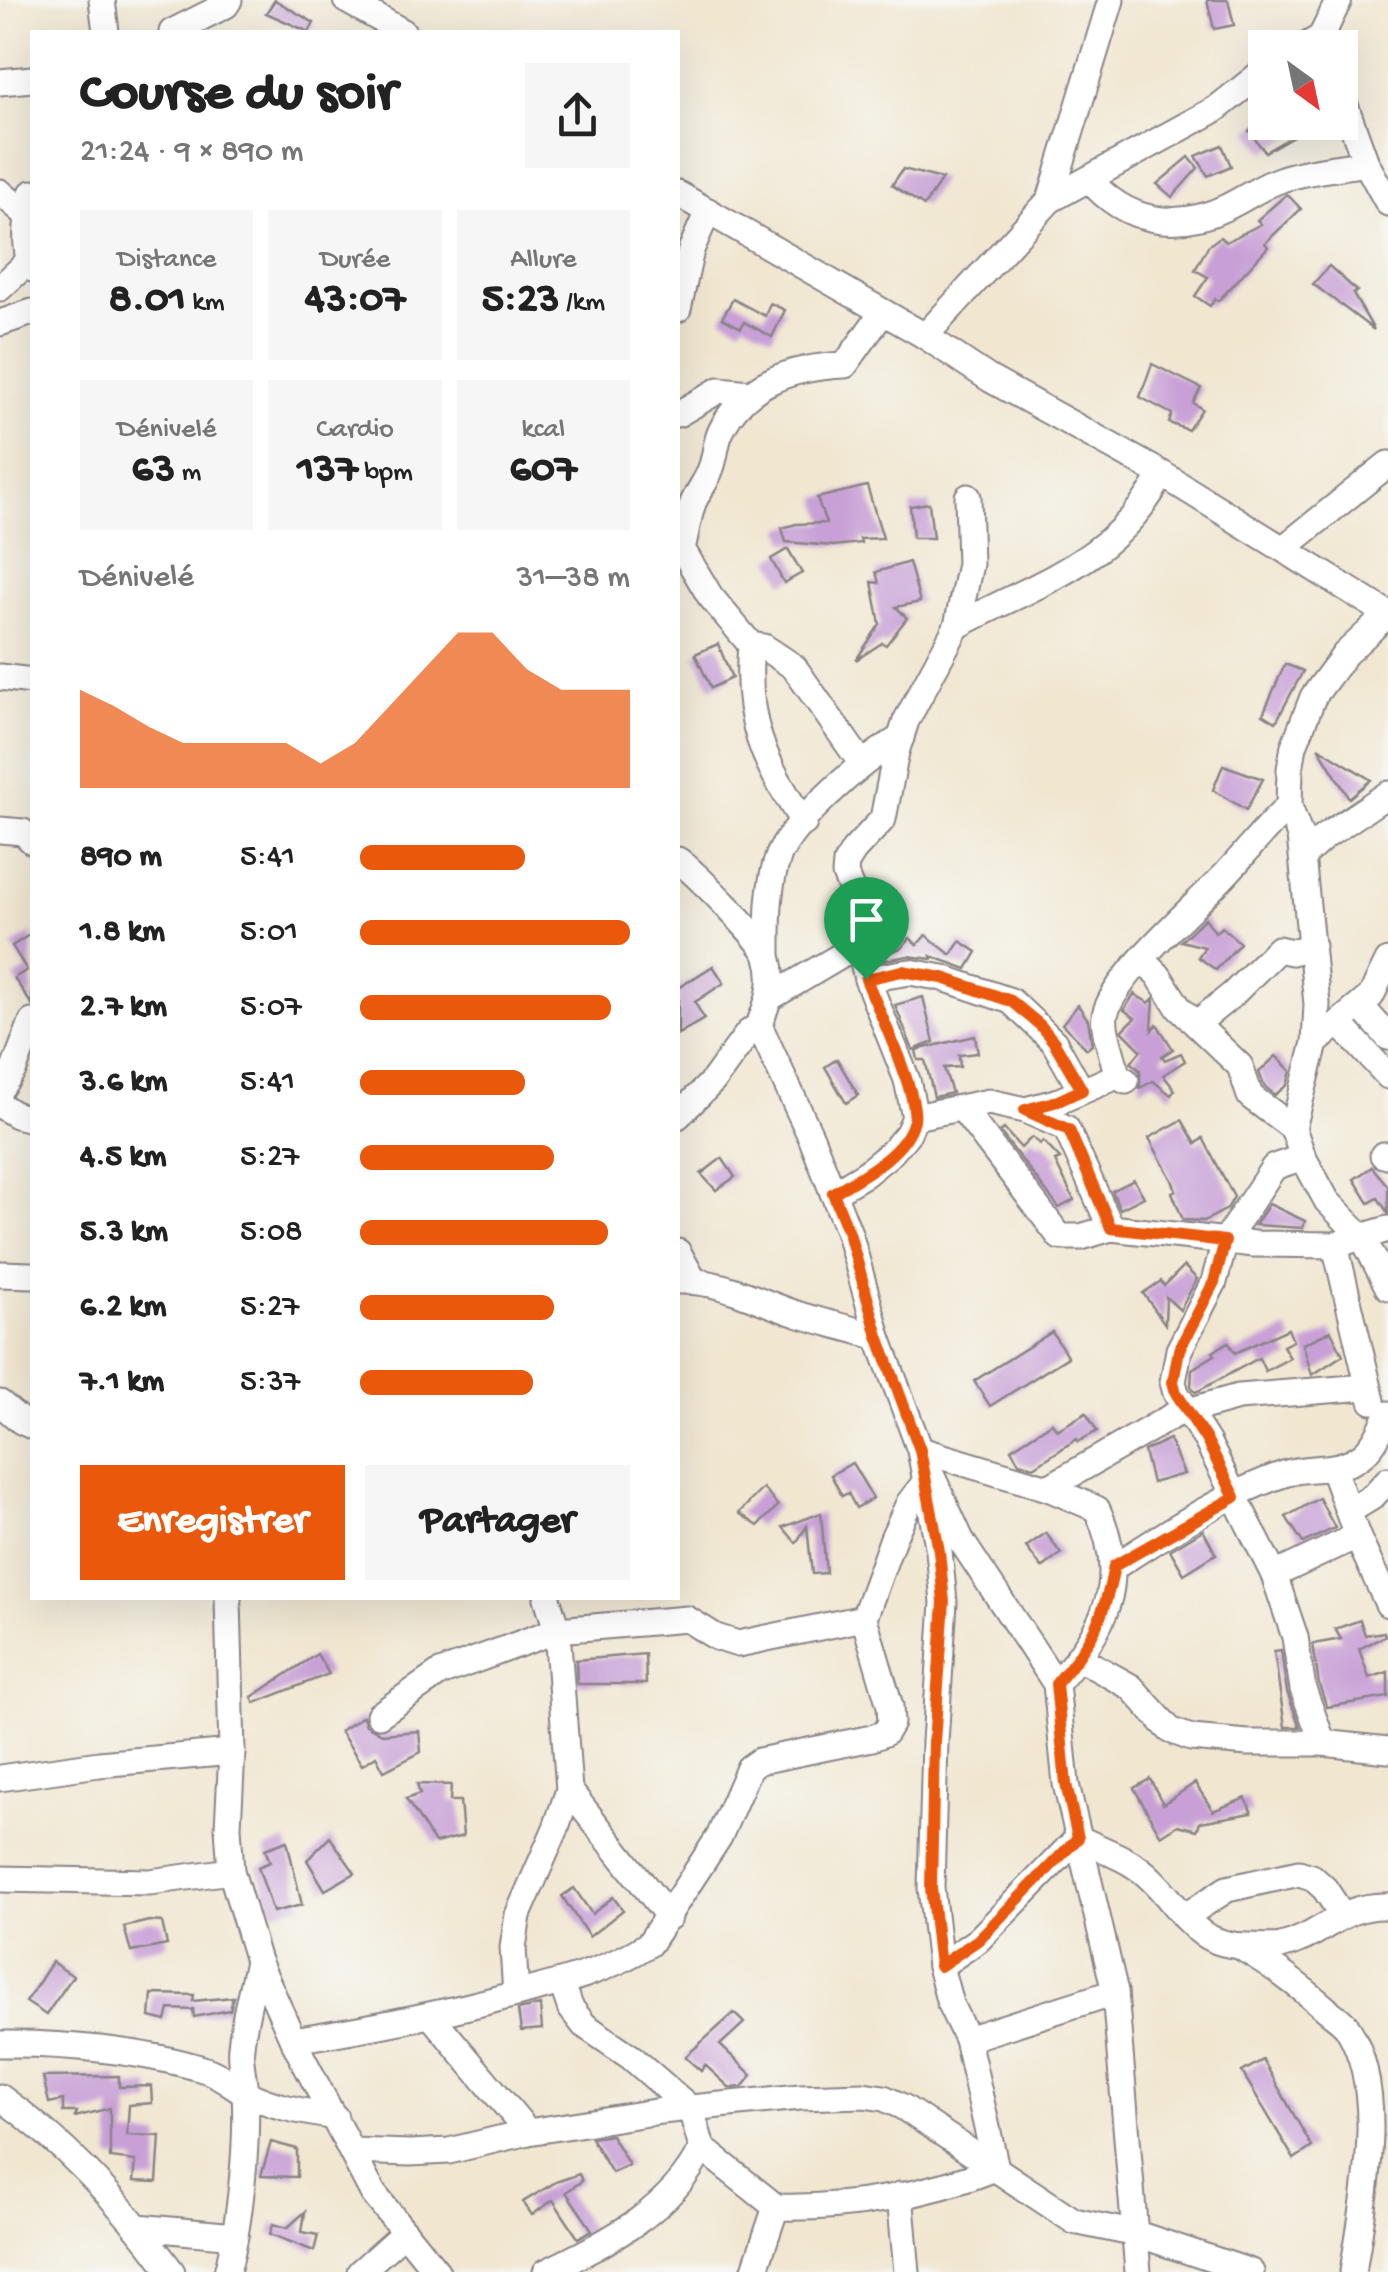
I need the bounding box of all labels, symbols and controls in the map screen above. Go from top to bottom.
north arrow [1248,30,1358,140]
map controls [1248,30,1358,140]
button: share [525,63,630,168]
text: Course du soir [80,64,397,128]
text: 21:24 · 9 × 890 m [80,134,303,172]
text: Distance [117,244,216,277]
text: Durée [320,244,390,277]
text: Allure [510,244,577,277]
text: 8.01 [109,277,186,326]
text: 43:07 [305,277,405,326]
text: 5:23 [482,277,559,326]
text: km [186,287,225,320]
text: /km [559,287,605,320]
text: Dénivelé [117,414,216,447]
text: Cardio [316,414,394,447]
text: kcal [521,414,565,447]
text: 63 [132,447,175,496]
text: 137 [297,447,358,496]
text: 607 [510,447,577,496]
text: m [175,457,201,490]
text: bpm [358,457,413,490]
text: Dénivelé [80,560,194,598]
text: 31–38 m [516,560,630,598]
text: 890 m [80,839,162,877]
text: 5:41 [240,839,295,877]
pin [824,877,909,980]
icon: arrive [839,892,894,947]
text: 1.8 km [80,914,165,952]
text: 5:01 [240,914,298,952]
text: 2.7 km [80,989,167,1027]
text: 5:07 [240,989,302,1027]
text: 3.6 km [80,1064,167,1102]
text: 5:41 [240,1064,295,1102]
text: 4.5 km [80,1139,167,1177]
text: 5:27 [240,1139,299,1177]
text: 5.3 km [80,1214,168,1252]
text: 5:08 [240,1214,303,1252]
text: 6.2 km [80,1289,167,1327]
text: 5:27 [240,1289,299,1327]
text: 7.1 km [80,1364,164,1402]
text: 5:37 [240,1364,300,1402]
button: Enregistrer [80,1465,345,1580]
button: Partager [365,1465,630,1580]

